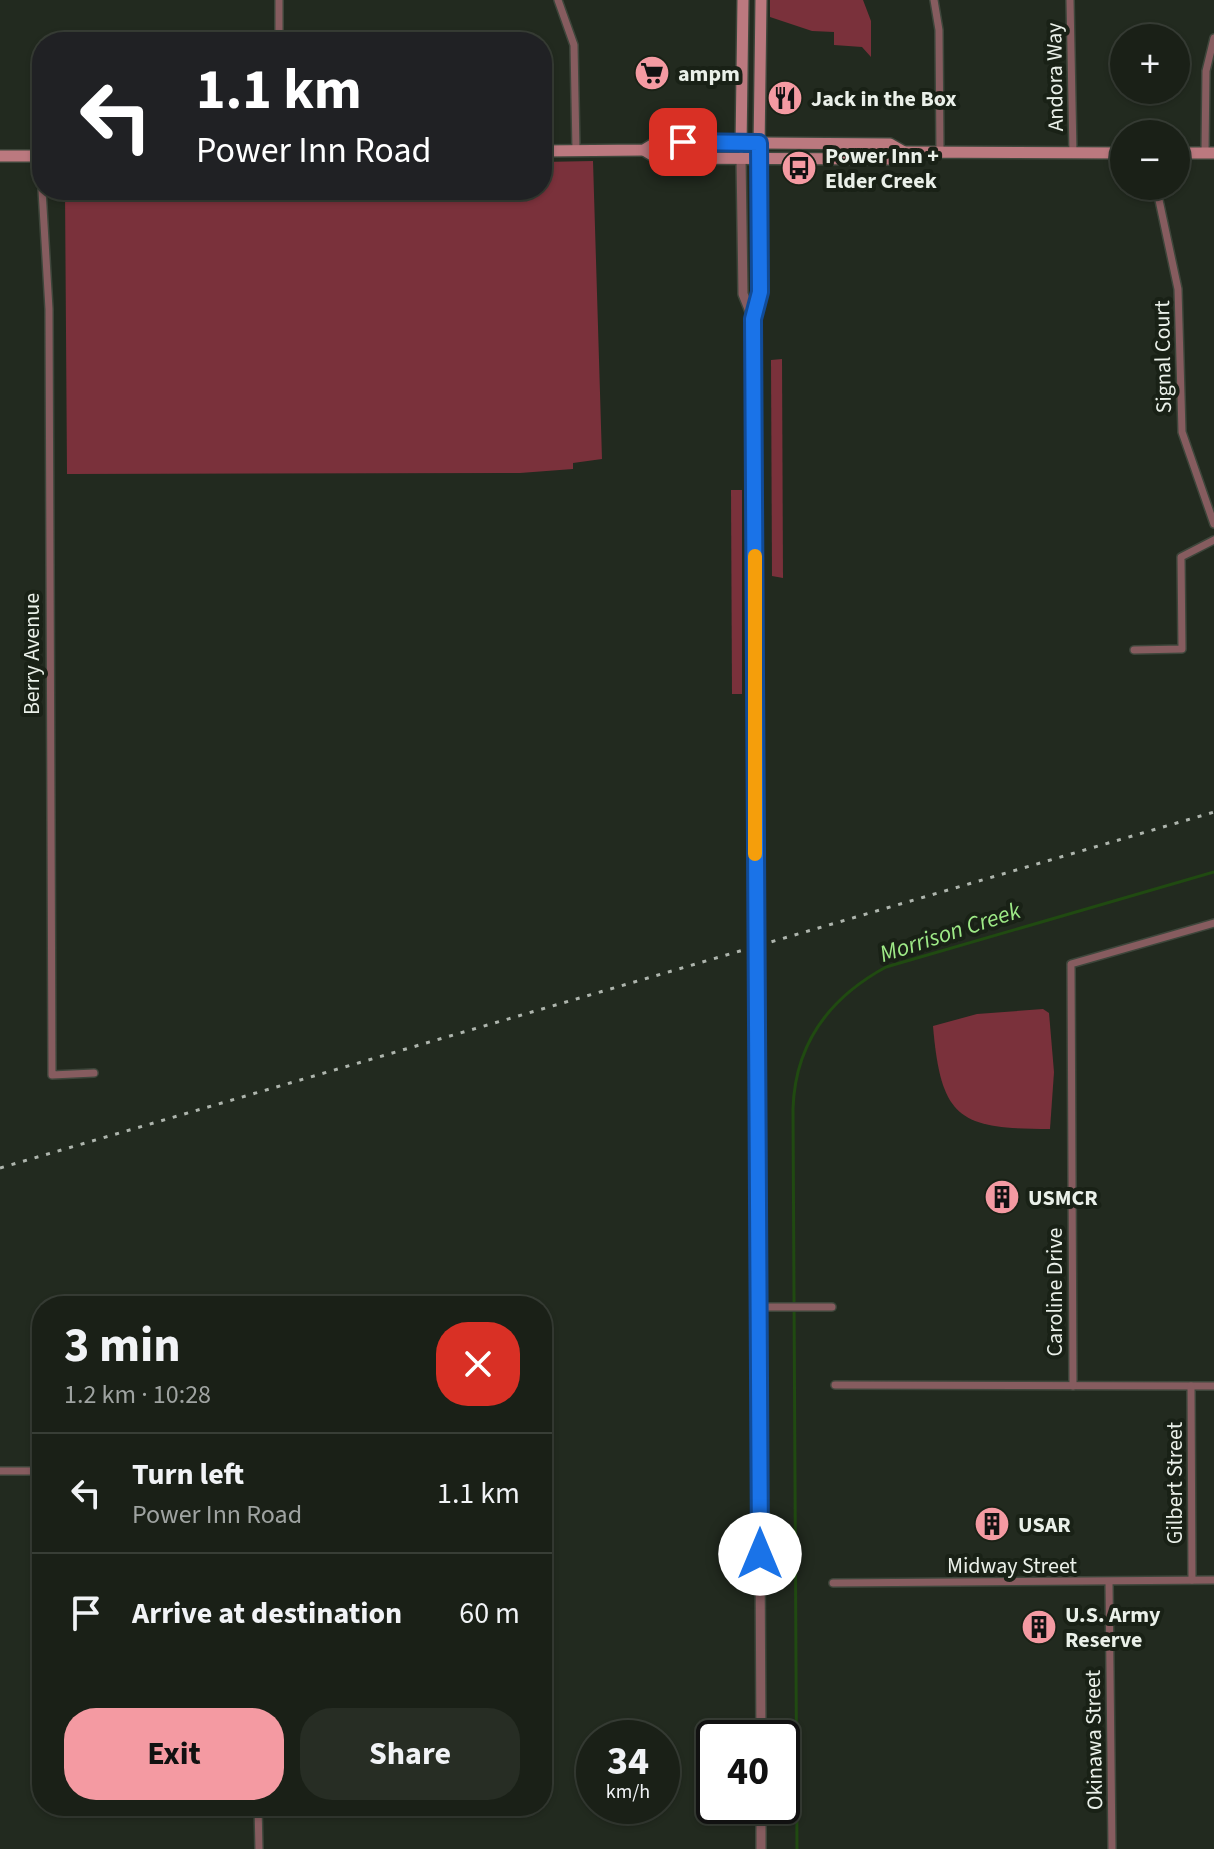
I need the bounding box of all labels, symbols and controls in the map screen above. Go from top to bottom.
street label: Andora Way [1038,21,1072,132]
map controls [1110,24,1190,200]
button: + [1110,24,1190,104]
text: 1.1 km [196,51,362,130]
supermarket icon: ampm [633,54,671,92]
place label: ampm [678,58,740,90]
icon: left [64,64,168,168]
restaurant icon: Jack in the Box [766,79,804,117]
place label: Jack in the Box [811,83,957,115]
pin [649,108,717,176]
icon: arrive [661,120,705,164]
button: − [1110,120,1190,200]
text: Power Inn Road [196,125,432,176]
place label: Power Inn + Elder Creek [825,140,939,197]
bus stop icon: Power Inn + Elder Creek [780,149,818,187]
street label: Signal Court [1146,300,1180,414]
street label: Berry Avenue [16,593,48,715]
water label: Morrison Creek [875,893,1026,972]
building icon: USMCR [983,1178,1021,1216]
place label: USMCR [1028,1182,1098,1214]
street label: Caroline Drive [1039,1227,1071,1357]
text: 3 min [64,1312,181,1380]
button: close [436,1322,520,1406]
text: 1.2 km · 10:28 [64,1376,211,1413]
street label: Gilbert Street [1159,1421,1191,1544]
text: Turn left [132,1453,244,1496]
icon: left [64,1471,108,1515]
text: 1.1 km [437,1472,520,1515]
text: Power Inn Road [132,1496,302,1533]
building icon: USAR [973,1505,1011,1543]
place label: USAR [1018,1509,1071,1541]
position arrow [718,1512,802,1596]
street label: Midway Street [947,1550,1078,1582]
icon: arrive [64,1591,108,1635]
text: Arrive at destination [132,1592,402,1635]
text: 60 m [459,1592,520,1635]
place label: U.S. Army Reserve [1065,1599,1161,1656]
building icon: U.S. Army Reserve [1020,1608,1058,1646]
street label: Okinawa Street [1077,1669,1111,1810]
button: Exit [64,1708,284,1800]
button: Share [300,1708,520,1800]
speed limit sign: 40 [696,1720,800,1824]
text: 34 [607,1733,649,1790]
text: km/h [606,1778,650,1806]

